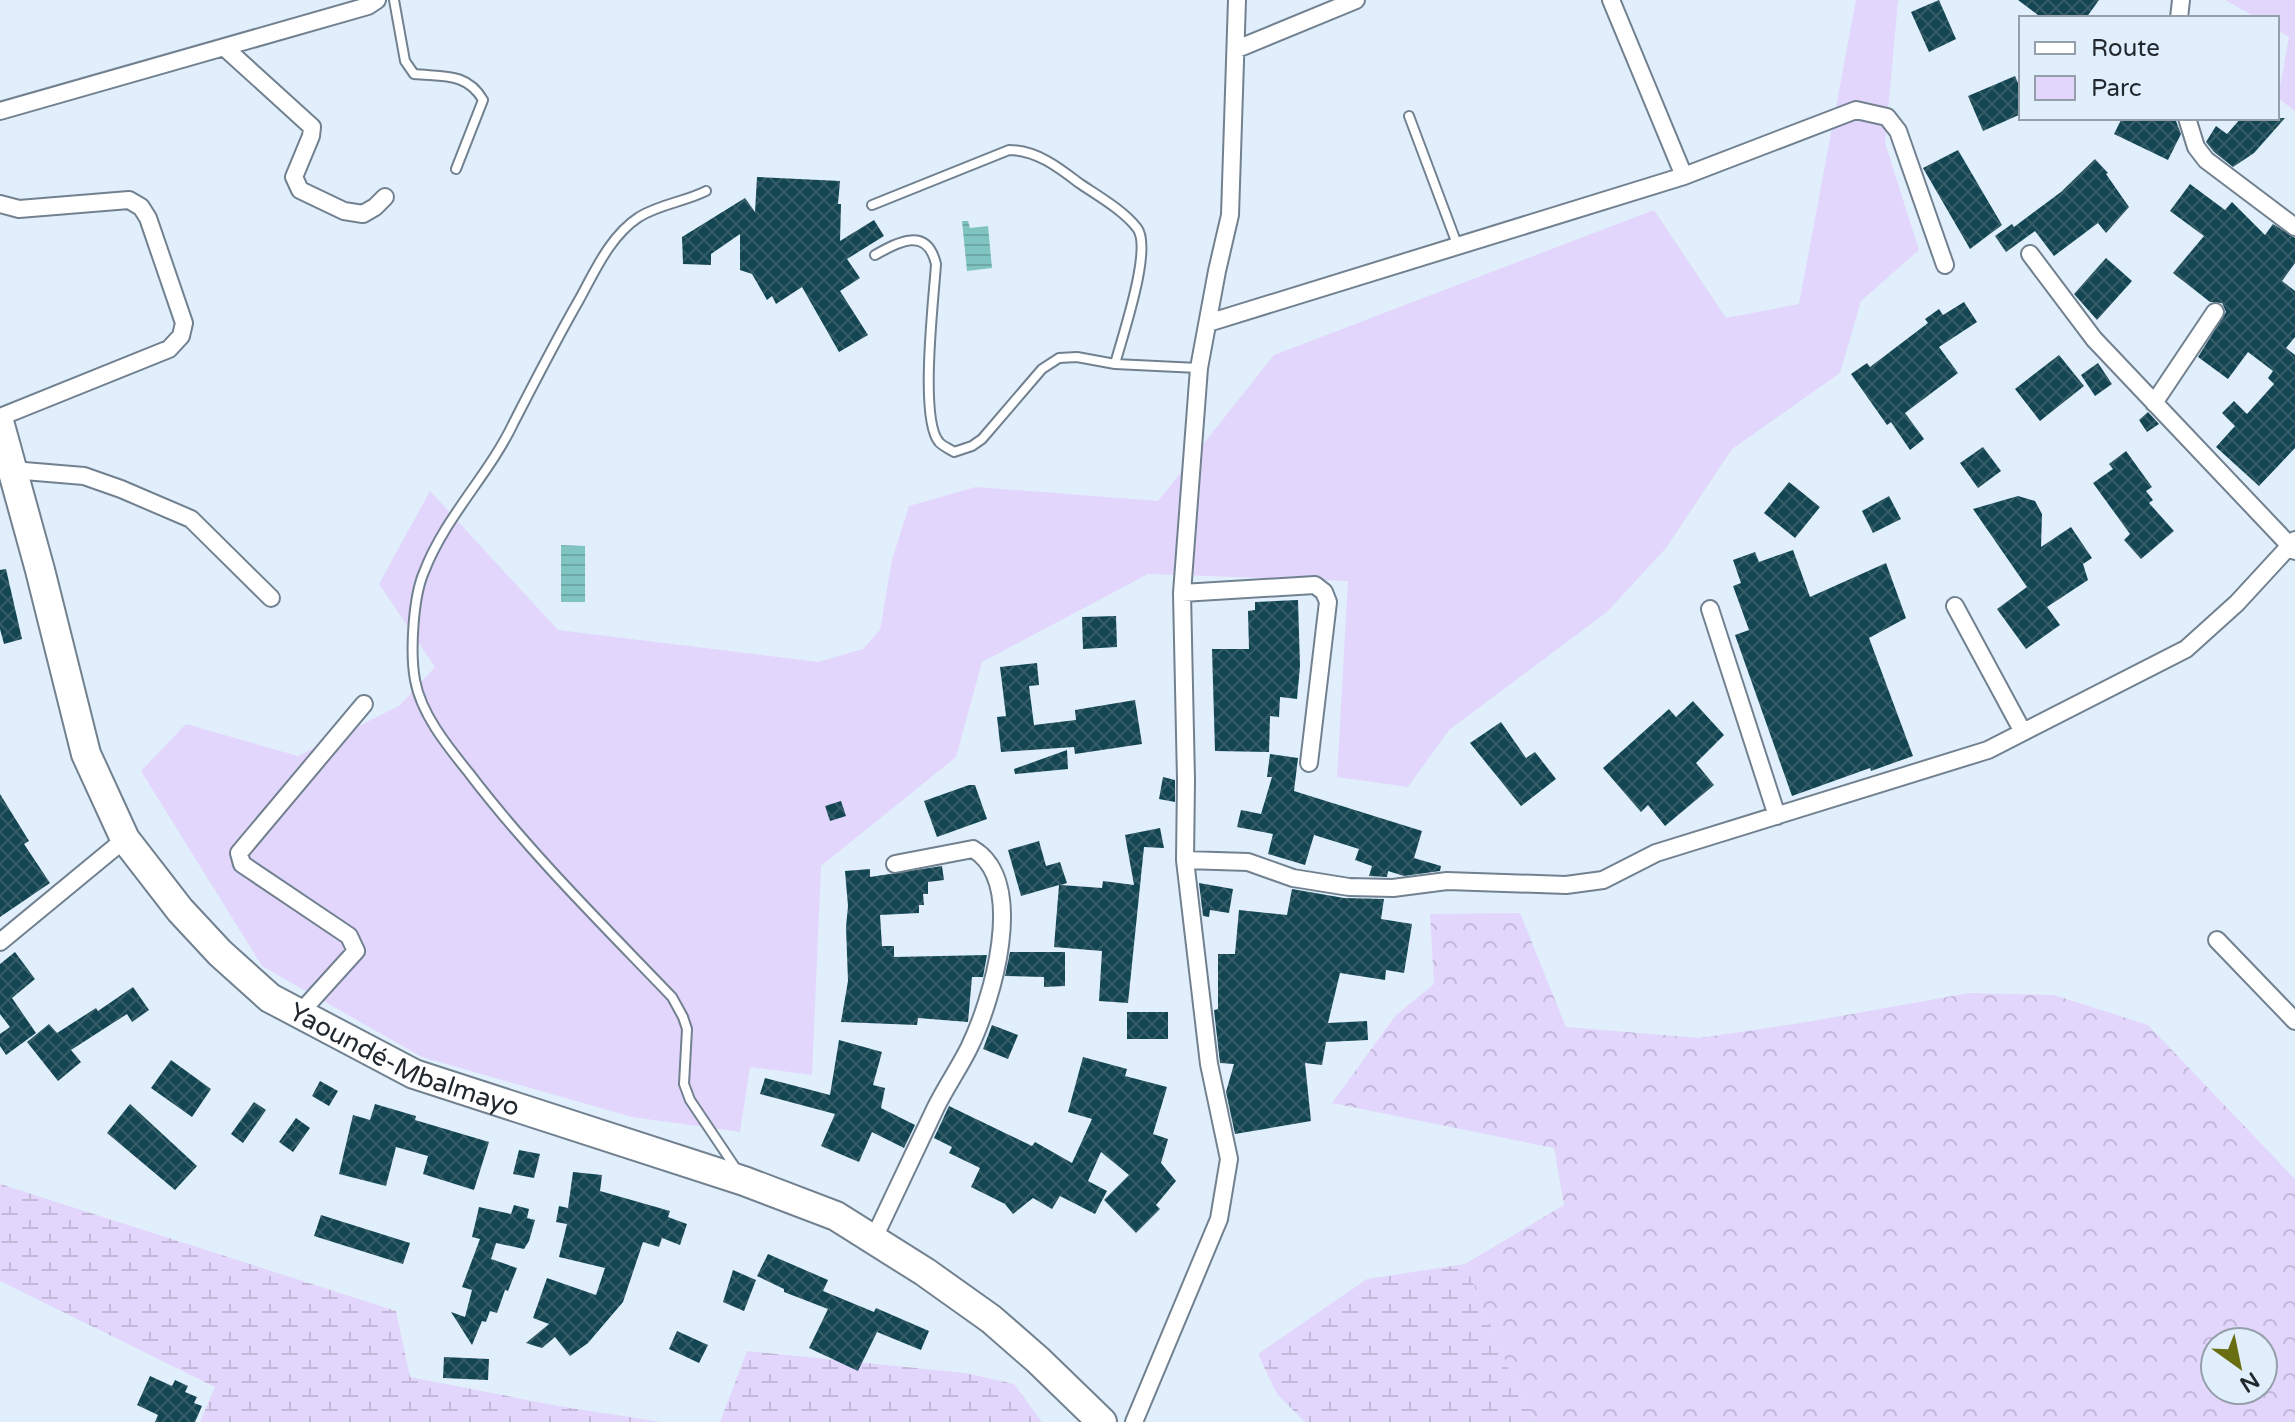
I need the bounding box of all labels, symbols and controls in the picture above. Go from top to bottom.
legend [2019,16,2279,120]
text: Route [2091,34,2160,63]
text: Parc [2091,74,2142,103]
street label: Yaoundé-Mbalmayo [284,996,523,1123]
north arrow [2199,1326,2279,1406]
text: N [2235,1366,2264,1398]

